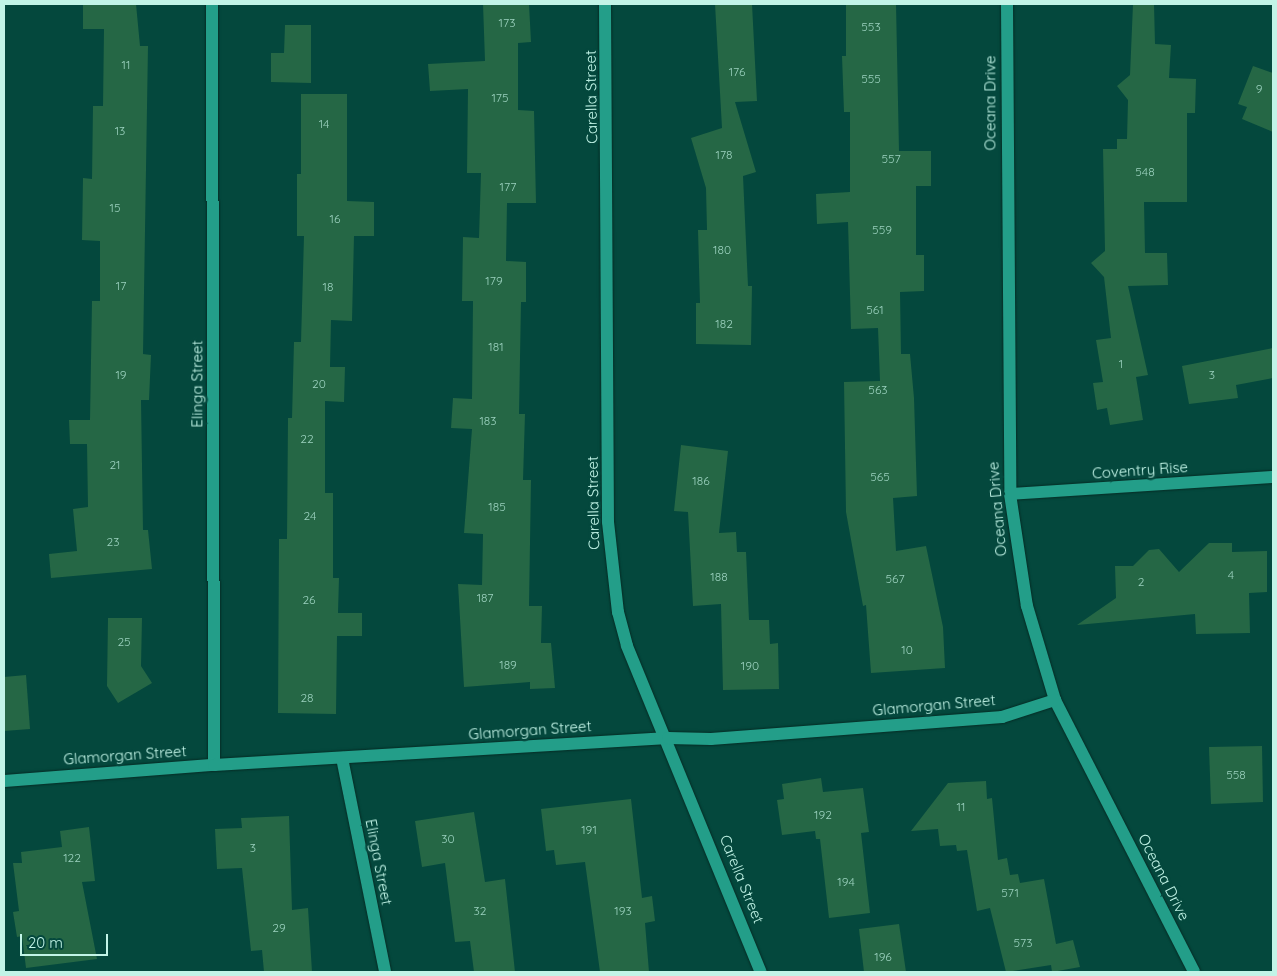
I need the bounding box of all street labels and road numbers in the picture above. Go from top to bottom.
street label: Carella Street [581,50,601,144]
street label: Oceana Drive [981,56,999,150]
street label: Elinga Street [188,340,206,428]
street label: Carella Street [583,456,603,550]
street label: Coventry Rise [1091,458,1189,482]
street label: Oceana Drive [984,461,1010,557]
street label: Glamorgan Street [872,691,996,719]
street label: Glamorgan Street [468,717,592,743]
street label: Glamorgan Street [63,742,187,768]
street label: Elinga Street [362,817,396,907]
street label: Oceana Drive [1134,831,1194,923]
street label: Carella Street [716,832,768,926]

